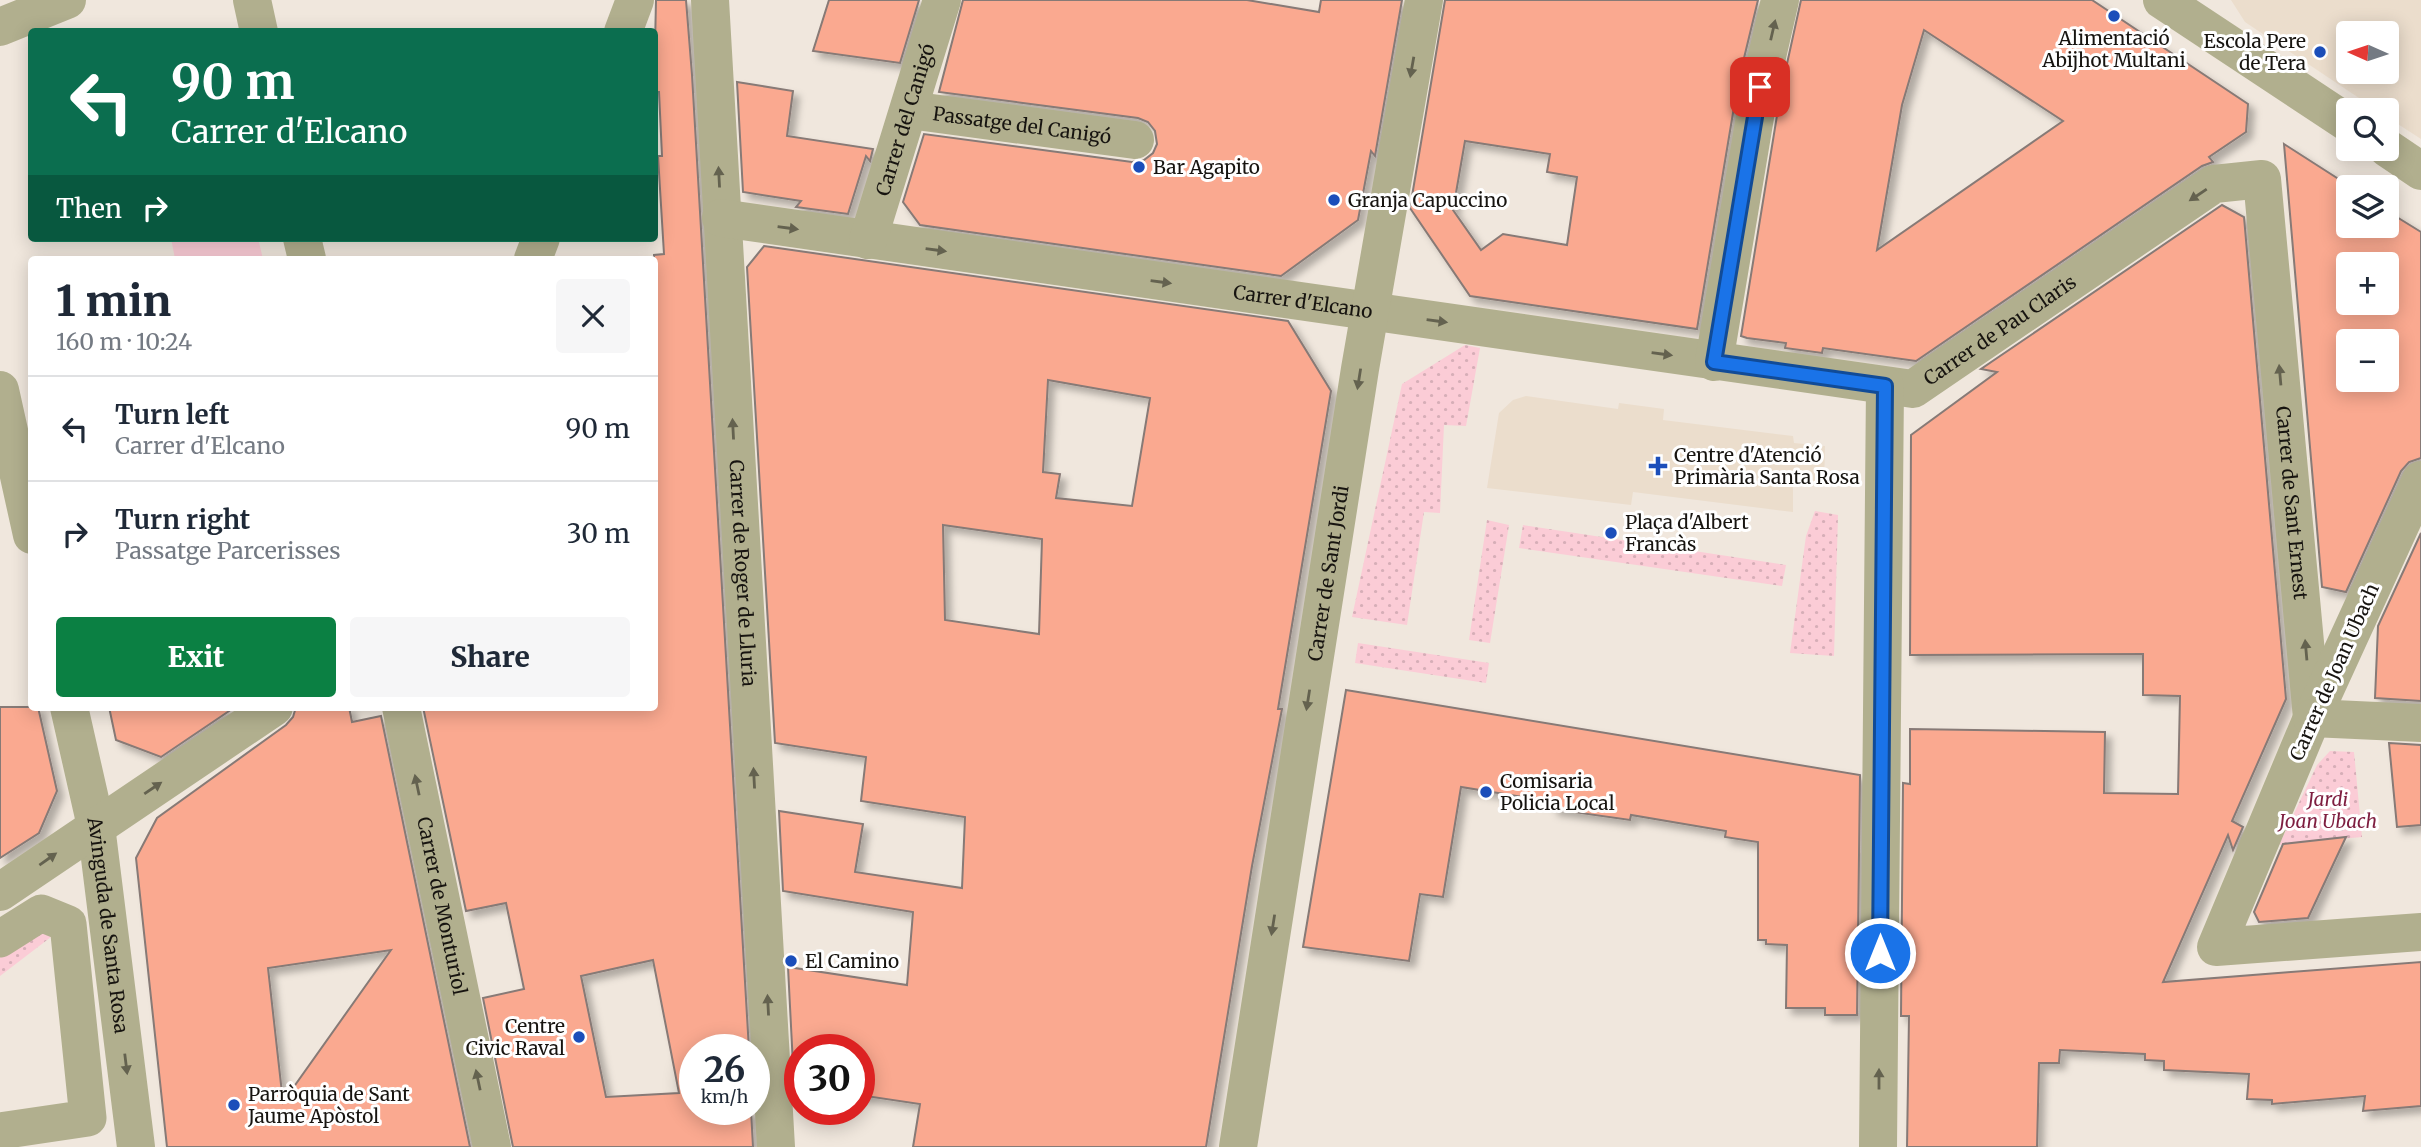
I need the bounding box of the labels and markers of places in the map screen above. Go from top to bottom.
marker: Alimentació Abijhot Multani [2106,8,2122,24]
place label: Alimentació Abijhot Multani [2041,26,2186,72]
place label: Escola Pere de Tera [2204,29,2306,75]
marker: Escola Pere de Tera [2312,44,2328,60]
pin [1730,57,1790,117]
place label: Bar Agapito [1153,155,1260,179]
marker: Bar Agapito [1131,159,1147,175]
place label: Granja Capuccino [1348,188,1507,212]
marker: Granja Capuccino [1326,192,1342,208]
place label: Centre d'Atenció Primària Santa Rosa [1674,443,1860,489]
marker: Centre d'Atenció Primària Santa Rosa [1648,456,1668,476]
place label: Plaça d'Albert Francàs [1625,510,1749,556]
marker: Plaça d'Albert Francàs [1603,525,1619,541]
place label: Comisaria Policia Local [1500,769,1615,815]
marker: Comisaria Policia Local [1478,784,1494,800]
place label: El Camino [805,949,899,973]
marker: El Camino [783,953,799,969]
place label: Centre Civic Raval [466,1014,565,1060]
marker: Centre Civic Raval [571,1029,587,1045]
place label: Parròquia de Sant Jaume Apòstol [247,1082,410,1128]
marker: Parròquia de Sant Jaume Apòstol [226,1097,242,1113]

